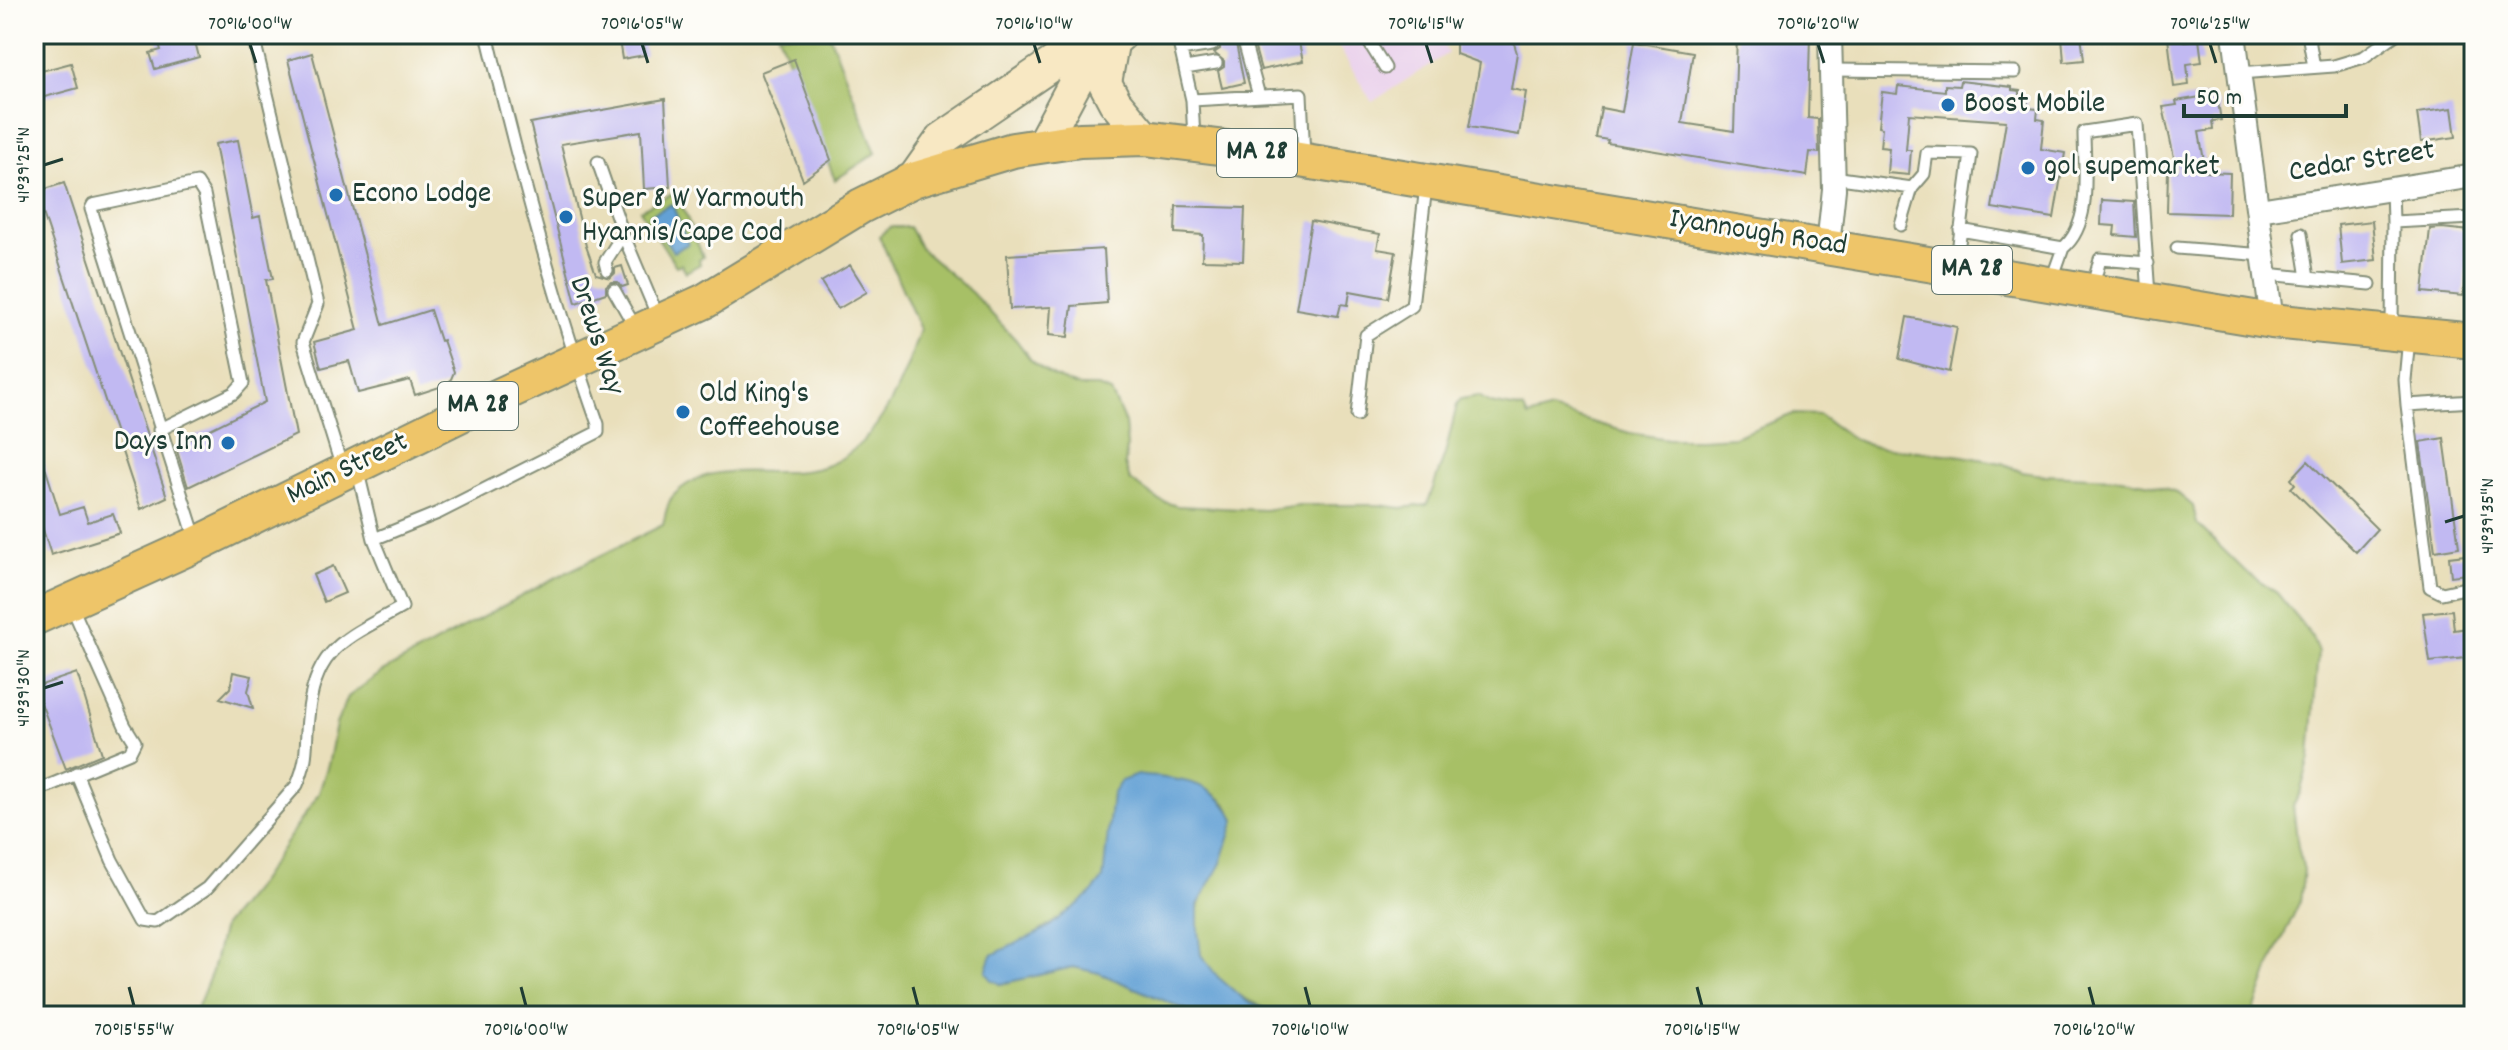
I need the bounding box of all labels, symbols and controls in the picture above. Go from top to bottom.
text: 70°16'00"W [208,11,292,39]
text: 70°16'05"W [601,11,683,39]
text: 70°16'10"W [996,11,1073,39]
text: 70°16'15"W [1388,11,1464,39]
text: 70°16'20"W [1777,11,1859,39]
text: 70°16'25"W [2170,11,2250,39]
scale bar [2184,68,2346,118]
text: 50 m [2196,82,2242,116]
place label: Boost Mobile [1964,84,2105,127]
marker: Boost Mobile [1939,96,1957,114]
text: 41°39'25"N [11,127,39,203]
road number: MA 28 [1217,129,1297,177]
street label: Cedar Street [2286,130,2438,196]
place label: gol supemarket [2044,147,2219,190]
marker: gol supemarket [2019,159,2037,177]
place label: Econo Lodge [352,174,491,217]
place label: Super 8 W Yarmouth Hyannis/Cape Cod [582,179,804,256]
marker: Econo Lodge [327,186,345,204]
street label: Iyannough Road [1666,199,1850,269]
marker: Super 8 W Yarmouth Hyannis/Cape Cod [557,208,575,226]
road number: MA 28 [1932,246,2012,294]
street label: Drews Way [556,271,635,401]
place label: Old King's Coffeehouse [699,374,840,451]
road number: MA 28 [438,382,518,430]
marker: Old King's Coffeehouse [674,403,692,421]
place label: Days Inn [114,422,212,465]
street label: Main Street [280,422,416,518]
marker: Days Inn [219,434,237,452]
text: 41°39'35"N [2475,478,2503,554]
text: 41°39'30"N [11,649,39,727]
text: 70°15'55"W [94,1017,174,1045]
text: 70°16'00"W [484,1017,568,1045]
text: 70°16'05"W [877,1017,959,1045]
text: 70°16'10"W [1272,1017,1349,1045]
text: 70°16'15"W [1664,1017,1740,1045]
text: 70°16'20"W [2053,1017,2135,1045]

